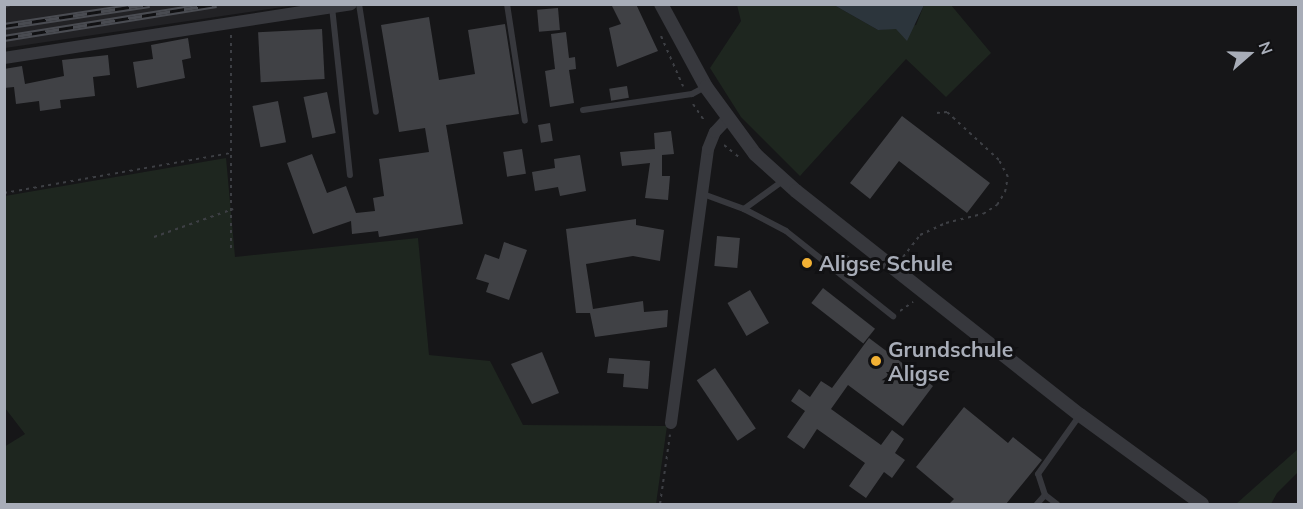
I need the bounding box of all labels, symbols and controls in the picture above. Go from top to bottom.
north arrow [1219,24,1279,84]
text: N [1254,39,1277,57]
place label: Aligse Schule [819,250,953,276]
marker: Aligse Schule [800,256,814,270]
place label: Grundschule Aligse [888,336,1013,386]
marker: Grundschule Aligse [869,354,883,368]

